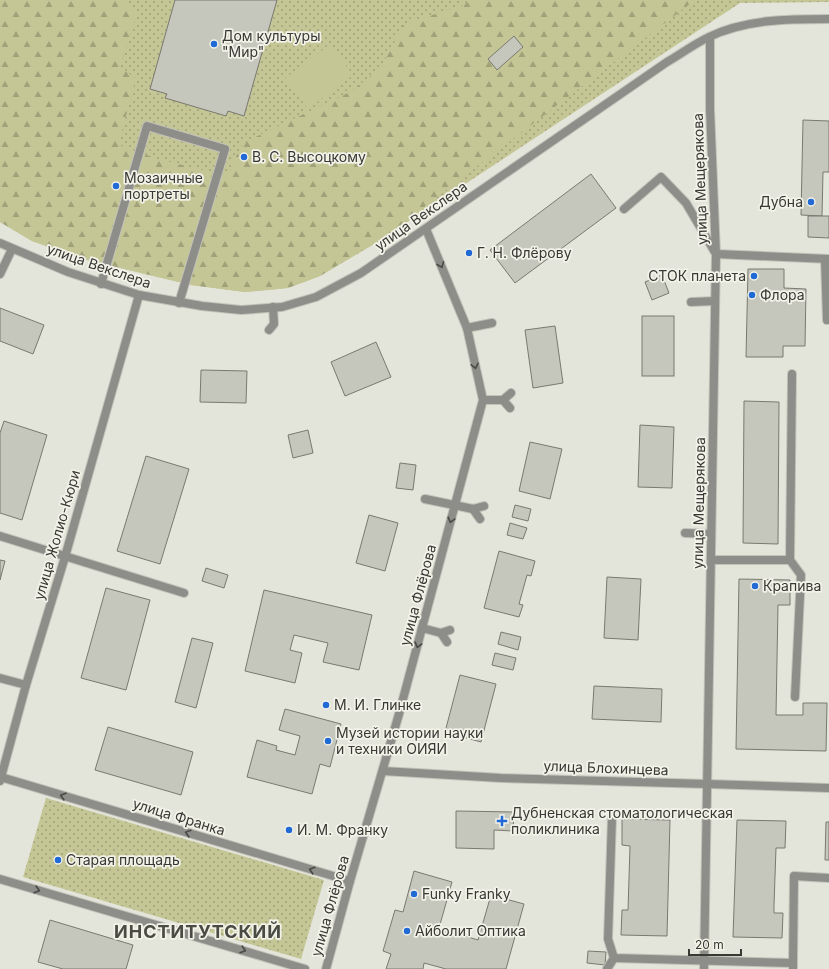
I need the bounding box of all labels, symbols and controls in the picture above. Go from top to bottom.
place label: Дом культуры "Мир" [222,27,321,60]
marker: Дом культуры "Мир" [209,39,219,49]
street label: улица Мещерякова [689,113,710,245]
place label: В. С. Высоцкому [252,148,366,165]
marker: В. С. Высоцкому [239,152,249,162]
place label: Мозаичные портреты [124,169,203,202]
street label: улица Векслера [371,177,470,254]
marker: Мозаичные портреты [111,181,121,191]
place label: Дубна [759,193,803,210]
marker: Дубна [806,197,816,207]
street label: улица Векслера [45,240,154,291]
place label: Г. Н. Флёрову [477,244,572,261]
marker: Г. Н. Флёрову [464,248,474,258]
one-way arrow [436,261,444,269]
place label: СТОК планета [648,267,746,284]
marker: СТОК планета [749,271,759,281]
place label: Флора [760,286,805,303]
marker: Флора [747,290,757,300]
one-way arrow [471,363,479,370]
street label: улица Мещерякова [689,437,708,569]
street label: улица Жолио-Кюри [30,468,83,602]
one-way arrow [447,516,456,523]
street label: улица Флёрова [396,542,439,647]
place label: Крапива [763,577,821,594]
marker: Крапива [750,581,760,591]
one-way arrow [414,642,422,648]
place label: М. И. Глинке [334,696,421,713]
marker: М. И. Глинке [321,700,331,710]
place label: Музей истории науки и техники ОИЯИ [336,724,483,757]
marker: Музей истории науки и техники ОИЯИ [323,736,333,746]
street label: улица Блохинцева [543,757,669,778]
one-way arrow [60,792,67,801]
street label: улица Франка [131,794,227,839]
place label: Дубненская стоматологическая поликлиника [511,804,733,837]
marker: Дубненская стоматологическая поликлиника [496,815,508,827]
place label: И. М. Франку [297,821,388,838]
marker: И. М. Франку [284,825,294,835]
one-way arrow [185,829,192,838]
place label: Старая площадь [66,851,180,868]
street label: улица Флёрова [307,853,352,958]
marker: Старая площадь [53,855,63,865]
one-way arrow [309,866,316,875]
one-way arrow [34,885,41,894]
place label: Funky Franky [422,885,511,902]
marker: Funky Franky [409,889,419,899]
district label: ИНСТИТУТСКИЙ [114,921,282,942]
place label: Айболит Оптика [415,922,526,939]
marker: Айболит Оптика [402,926,412,936]
scale bar [689,931,741,957]
text: 20 m [695,937,724,952]
one-way arrow [239,945,246,954]

